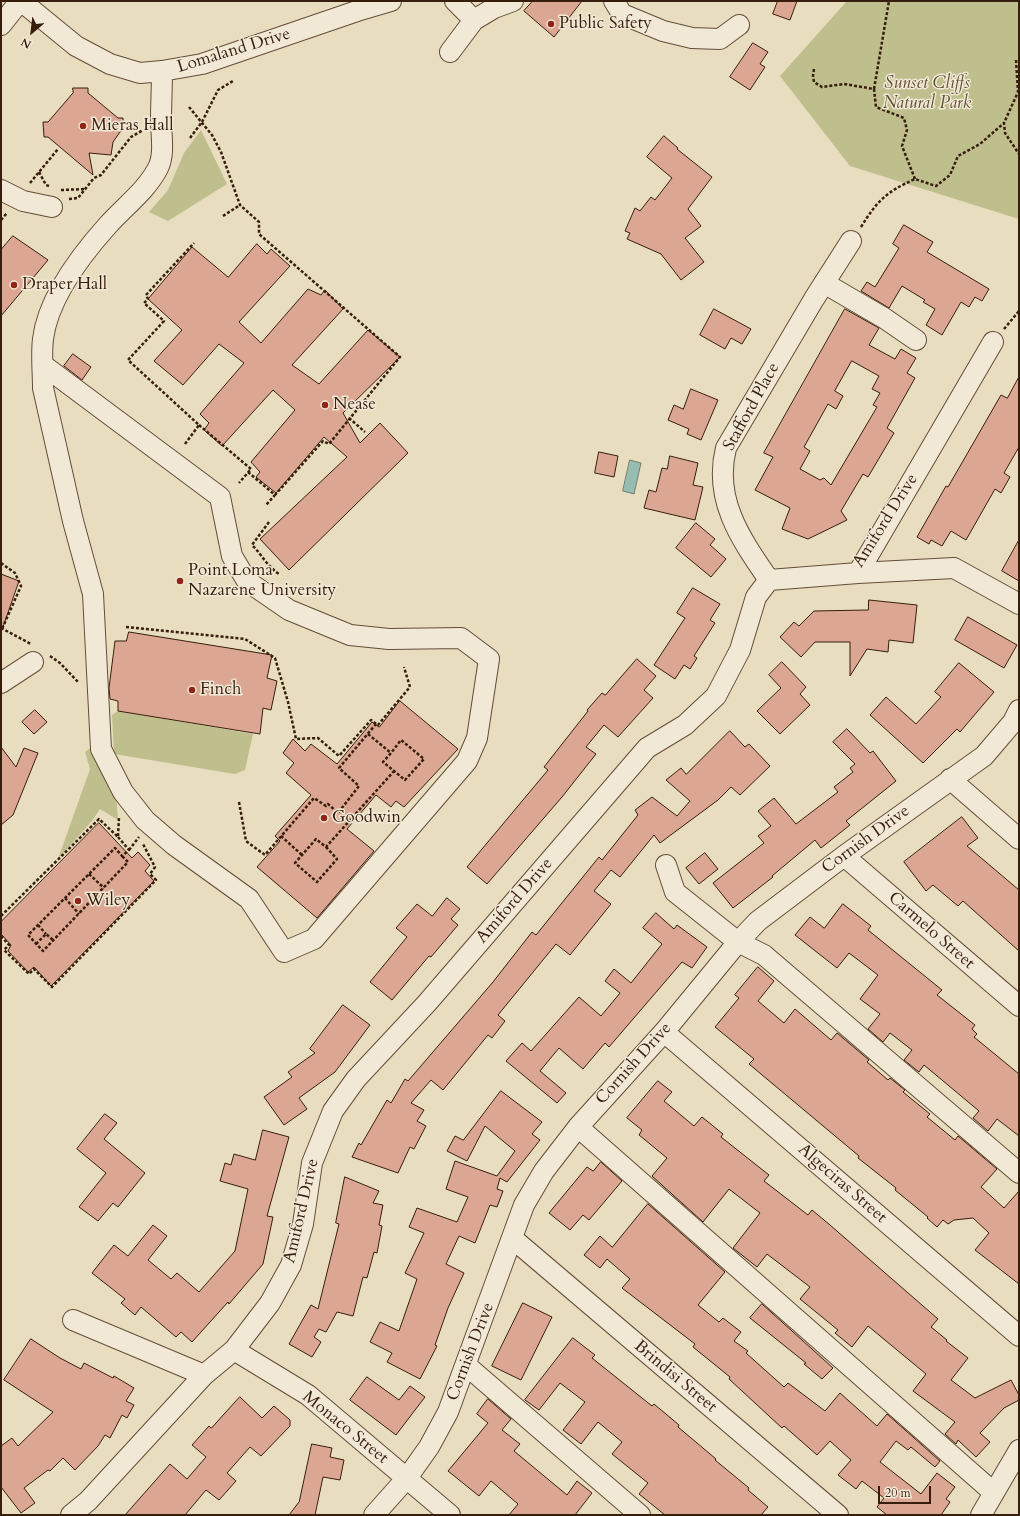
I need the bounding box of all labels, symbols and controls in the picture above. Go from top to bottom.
north arrow [12,12,52,52]
place label: Public Safety [559,14,652,34]
marker: Public Safety [546,19,556,29]
street label: Lomaland Drive [175,24,293,78]
text: N [18,34,34,52]
park label: Sunset Cliffs Natural Park [883,74,971,114]
place label: Mieras Hall [91,116,174,136]
marker: Mieras Hall [78,121,88,131]
place label: Draper Hall [22,275,107,295]
marker: Draper Hall [9,280,19,290]
street label: Stafford Place [719,359,785,455]
place label: Nease [333,395,376,415]
marker: Nease [320,400,330,410]
street label: Amiford Drive [849,470,923,572]
place label: Point Loma Nazarene University [188,561,336,601]
marker: Point Loma Nazarene University [175,576,185,586]
place label: Finch [200,680,241,700]
marker: Finch [187,685,197,695]
street label: Cornish Drive [818,801,914,879]
place label: Goodwin [332,808,401,828]
marker: Goodwin [319,813,329,823]
street label: Amiford Drive [472,854,558,948]
street label: Carmelo Street [884,888,978,974]
place label: Wiley [86,891,131,911]
marker: Wiley [73,896,83,906]
street label: Cornish Drive [592,1019,676,1109]
street label: Algeciras Street [793,1140,891,1228]
street label: Amiford Drive [280,1157,324,1265]
street label: Cornish Drive [443,1300,499,1404]
street label: Brindisi Street [629,1336,721,1418]
street label: Monaco Street [298,1387,392,1469]
scale bar [880,1478,933,1504]
text: 20 m [885,1485,911,1501]

